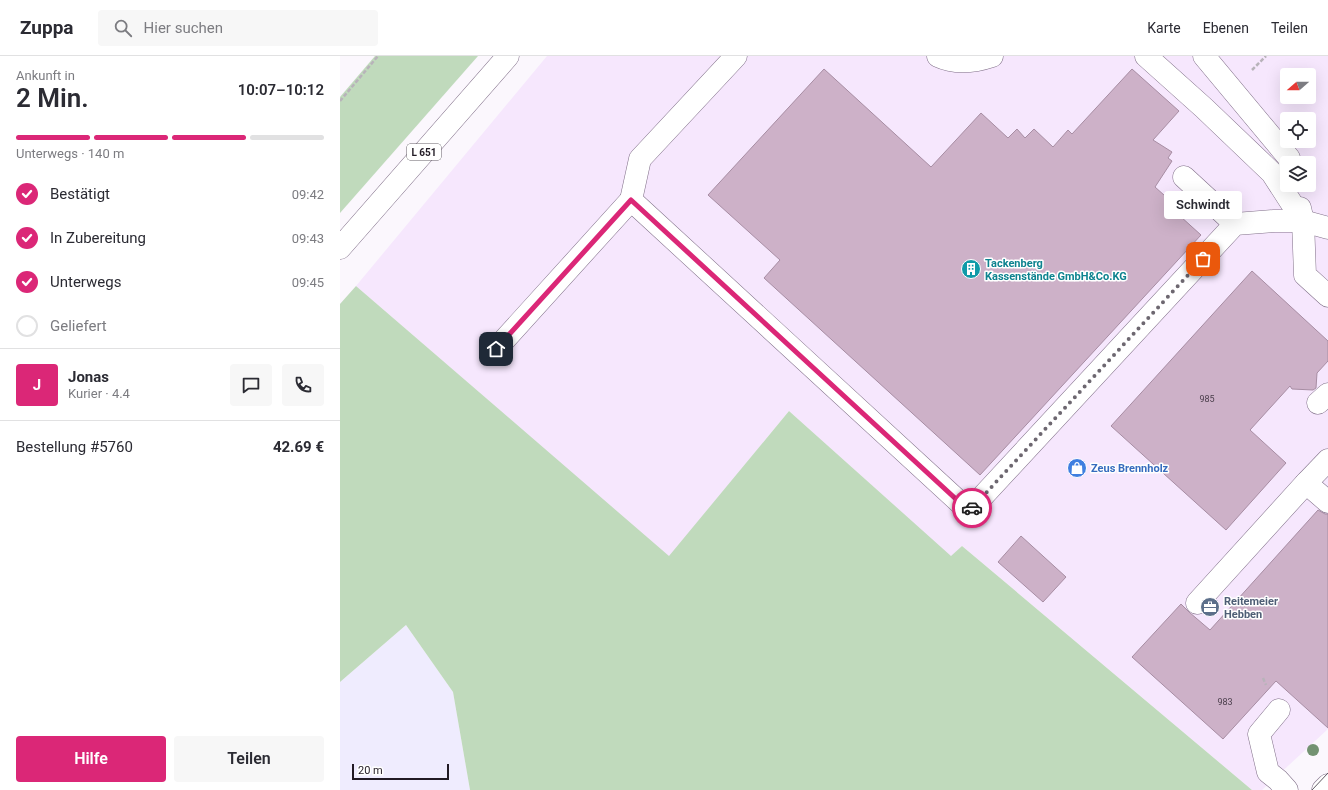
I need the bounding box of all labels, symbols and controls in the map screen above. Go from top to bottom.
search box [98,10,378,46]
text: Zuppa [20,16,74,39]
icon: search [112,17,134,39]
text: Hier suchen [144,19,223,37]
text: Karte [1147,20,1181,36]
text: Ebenen [1203,20,1249,36]
text: Teilen [1271,20,1308,36]
text: Ankunft in [16,68,75,83]
north arrow [1280,68,1316,104]
map controls [1280,68,1316,192]
text: 10:07–10:12 [238,81,324,99]
text: 2 Min. [16,83,89,113]
button: locate [1280,112,1316,148]
road number: L 651 [407,144,441,160]
text: Unterwegs · 140 m [16,146,124,161]
button: layers [1280,156,1316,192]
icon: check [16,183,38,205]
text: Bestätigt [50,185,110,203]
text: 09:42 [292,187,324,202]
callout: Schwindt [1164,191,1242,219]
text: Schwindt [1176,197,1230,212]
icon: check [16,227,38,249]
text: In Zubereitung [50,229,146,247]
text: 09:43 [292,231,324,246]
pin [1186,242,1220,276]
icon: bag [1192,248,1214,270]
place label: Tackenberg Kassenstände GmbH&Co.KG [985,257,1127,283]
building icon: Tackenberg Kassenstände GmbH&Co.KG [960,258,982,280]
icon: check [16,271,38,293]
text: Unterwegs [50,273,121,291]
text: 09:45 [292,275,324,290]
text: Geliefert [50,317,107,335]
pin [479,332,513,366]
icon: home [485,338,507,360]
button: chat [230,364,272,406]
button: phone [282,364,324,406]
text: Jonas [68,368,109,386]
text: J [33,376,41,394]
text: Kurier · 4.4 [68,386,130,401]
house number: 985 [1199,394,1215,404]
text: Bestellung #5760 [16,438,133,456]
text: 42.69 € [273,438,324,456]
shop icon: Zeus Brennholz [1066,457,1088,479]
place label: Zeus Brennholz [1091,462,1169,475]
courier [952,488,992,528]
icon: car [961,497,983,519]
place label: Reitemeier Hebben [1224,595,1278,621]
office icon: Reitemeier Hebben [1199,596,1221,618]
house number: 983 [1217,697,1233,707]
button: Hilfe [16,736,166,782]
button: Teilen [174,736,324,782]
scale bar [352,762,449,781]
text: 20 m [358,764,383,777]

